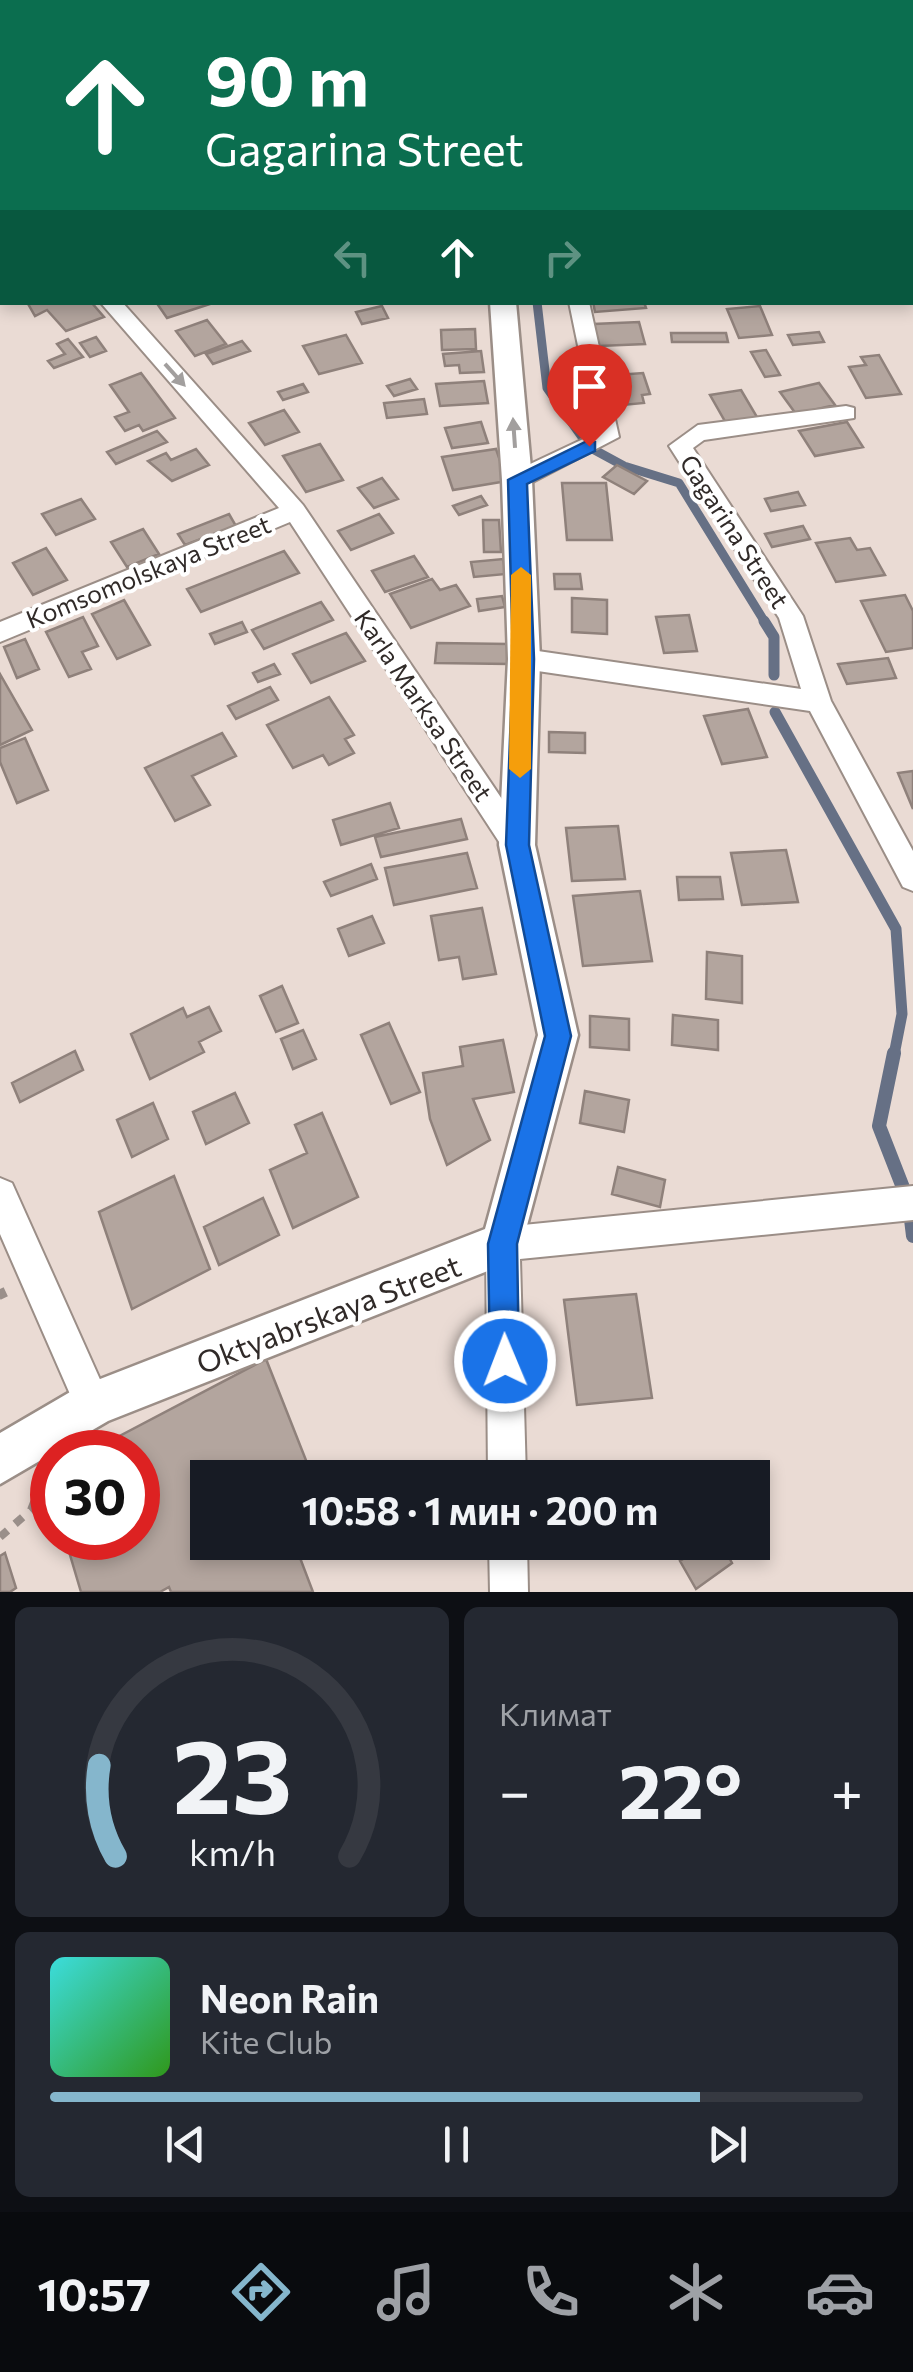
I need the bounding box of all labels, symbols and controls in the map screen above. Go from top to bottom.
text: 90 m [205,35,369,120]
icon: ahead [40,40,170,170]
text: Gagarina Street [205,120,524,175]
icon: left [325,230,380,285]
icon: ahead [430,230,485,285]
icon: right [535,230,590,285]
pin [547,344,632,447]
icon: arrive [562,359,617,414]
one-way arrow [163,362,185,387]
one-way arrow [505,416,521,448]
street label: Gagarina Street [674,449,796,613]
street label: Komsomolskaya Street [21,508,275,634]
street label: Karla Marksa Street [349,604,499,806]
street label: Oktyabrskaya Street [191,1246,465,1380]
position arrow [453,1309,557,1413]
speed limit sign: 30 [30,1430,160,1560]
text: 10:58 · 1 мин · 200 m [302,1486,658,1533]
text: Климат [499,1693,612,1733]
text: 23 [172,1708,292,1835]
text: 22° [619,1743,742,1834]
text: − [499,1756,530,1823]
text: + [831,1756,863,1823]
text: km/h [189,1830,275,1873]
text: Neon Rain [200,1974,379,2021]
text: Kite Club [200,2021,332,2061]
icon: previous [158,2117,213,2172]
icon: pause [429,2117,484,2172]
icon: next [700,2117,755,2172]
icon: directions [226,2257,296,2327]
icon: music [371,2257,441,2327]
icon: phone [516,2257,586,2327]
icon: climate [661,2257,731,2327]
icon: car [805,2257,875,2327]
text: 10:57 [37,2265,151,2320]

